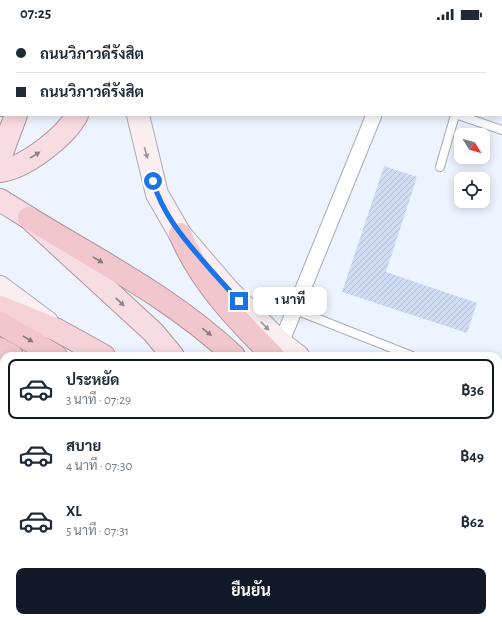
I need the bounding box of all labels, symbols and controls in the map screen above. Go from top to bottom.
text: 07:25 [20,6,51,21]
text: ถนนวิภาวดีรังสิต [40,47,144,62]
text: ถนนวิภาวดีรังสิต [40,85,144,100]
north arrow [454,128,490,164]
map controls [454,128,490,208]
one-way arrow [143,147,149,159]
one-way arrow [29,152,41,159]
route start [144,172,162,190]
button: locate [454,172,490,208]
one-way arrow [93,256,103,264]
callout: 1 นาที [253,287,327,315]
route end [230,292,248,310]
text: 1 นาที [275,294,305,307]
one-way arrow [114,297,125,306]
one-way arrow [260,321,270,331]
one-way arrow [201,327,212,336]
one-way arrow [22,336,34,343]
icon: car [18,371,54,407]
text: ประหยัด [66,373,119,388]
text: ฿36 [461,383,484,398]
text: 3 นาที · 07:29 [66,394,131,407]
icon: car [18,437,54,473]
text: สบาย [66,439,101,454]
text: ฿49 [460,449,484,464]
text: 4 นาที · 07:30 [66,460,132,473]
icon: car [18,503,54,539]
text: XL [66,504,82,519]
text: ฿62 [461,515,484,530]
text: 5 นาที · 07:31 [66,525,129,538]
button: ยืนยัน [16,568,486,614]

